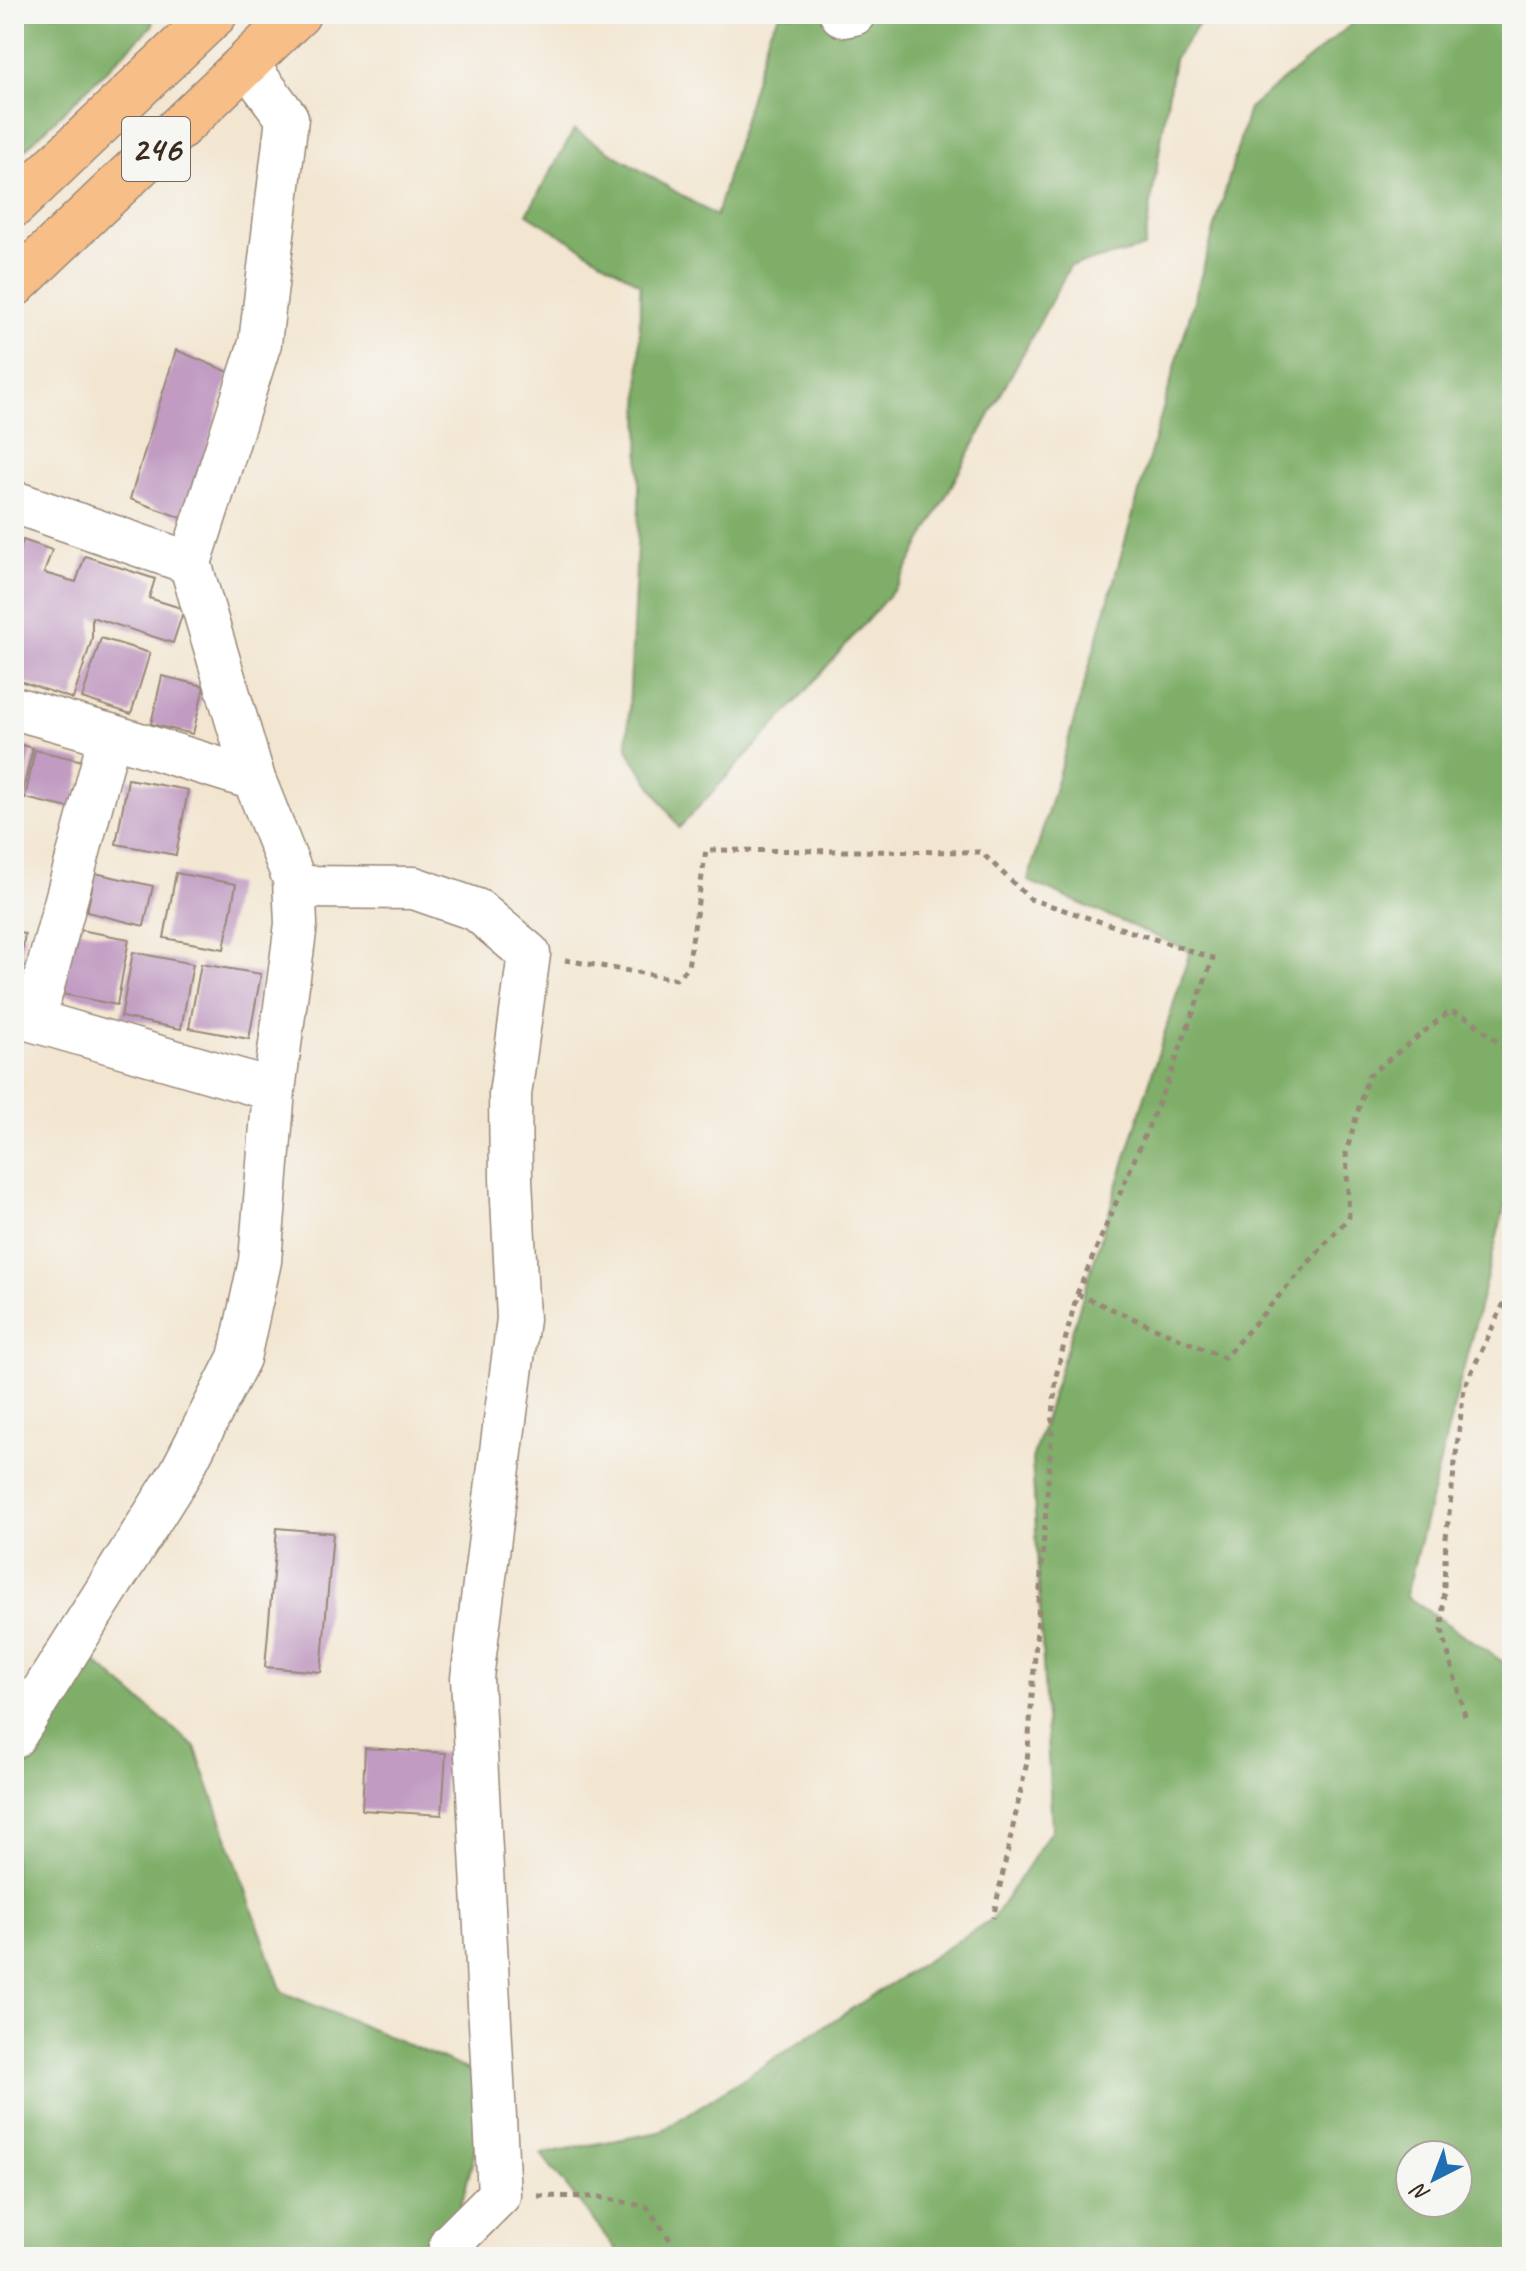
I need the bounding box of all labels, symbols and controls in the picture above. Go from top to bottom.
road number: 246 [122,117,190,181]
north arrow [1394,2139,1474,2219]
text: N [1404,2176,1436,2208]

